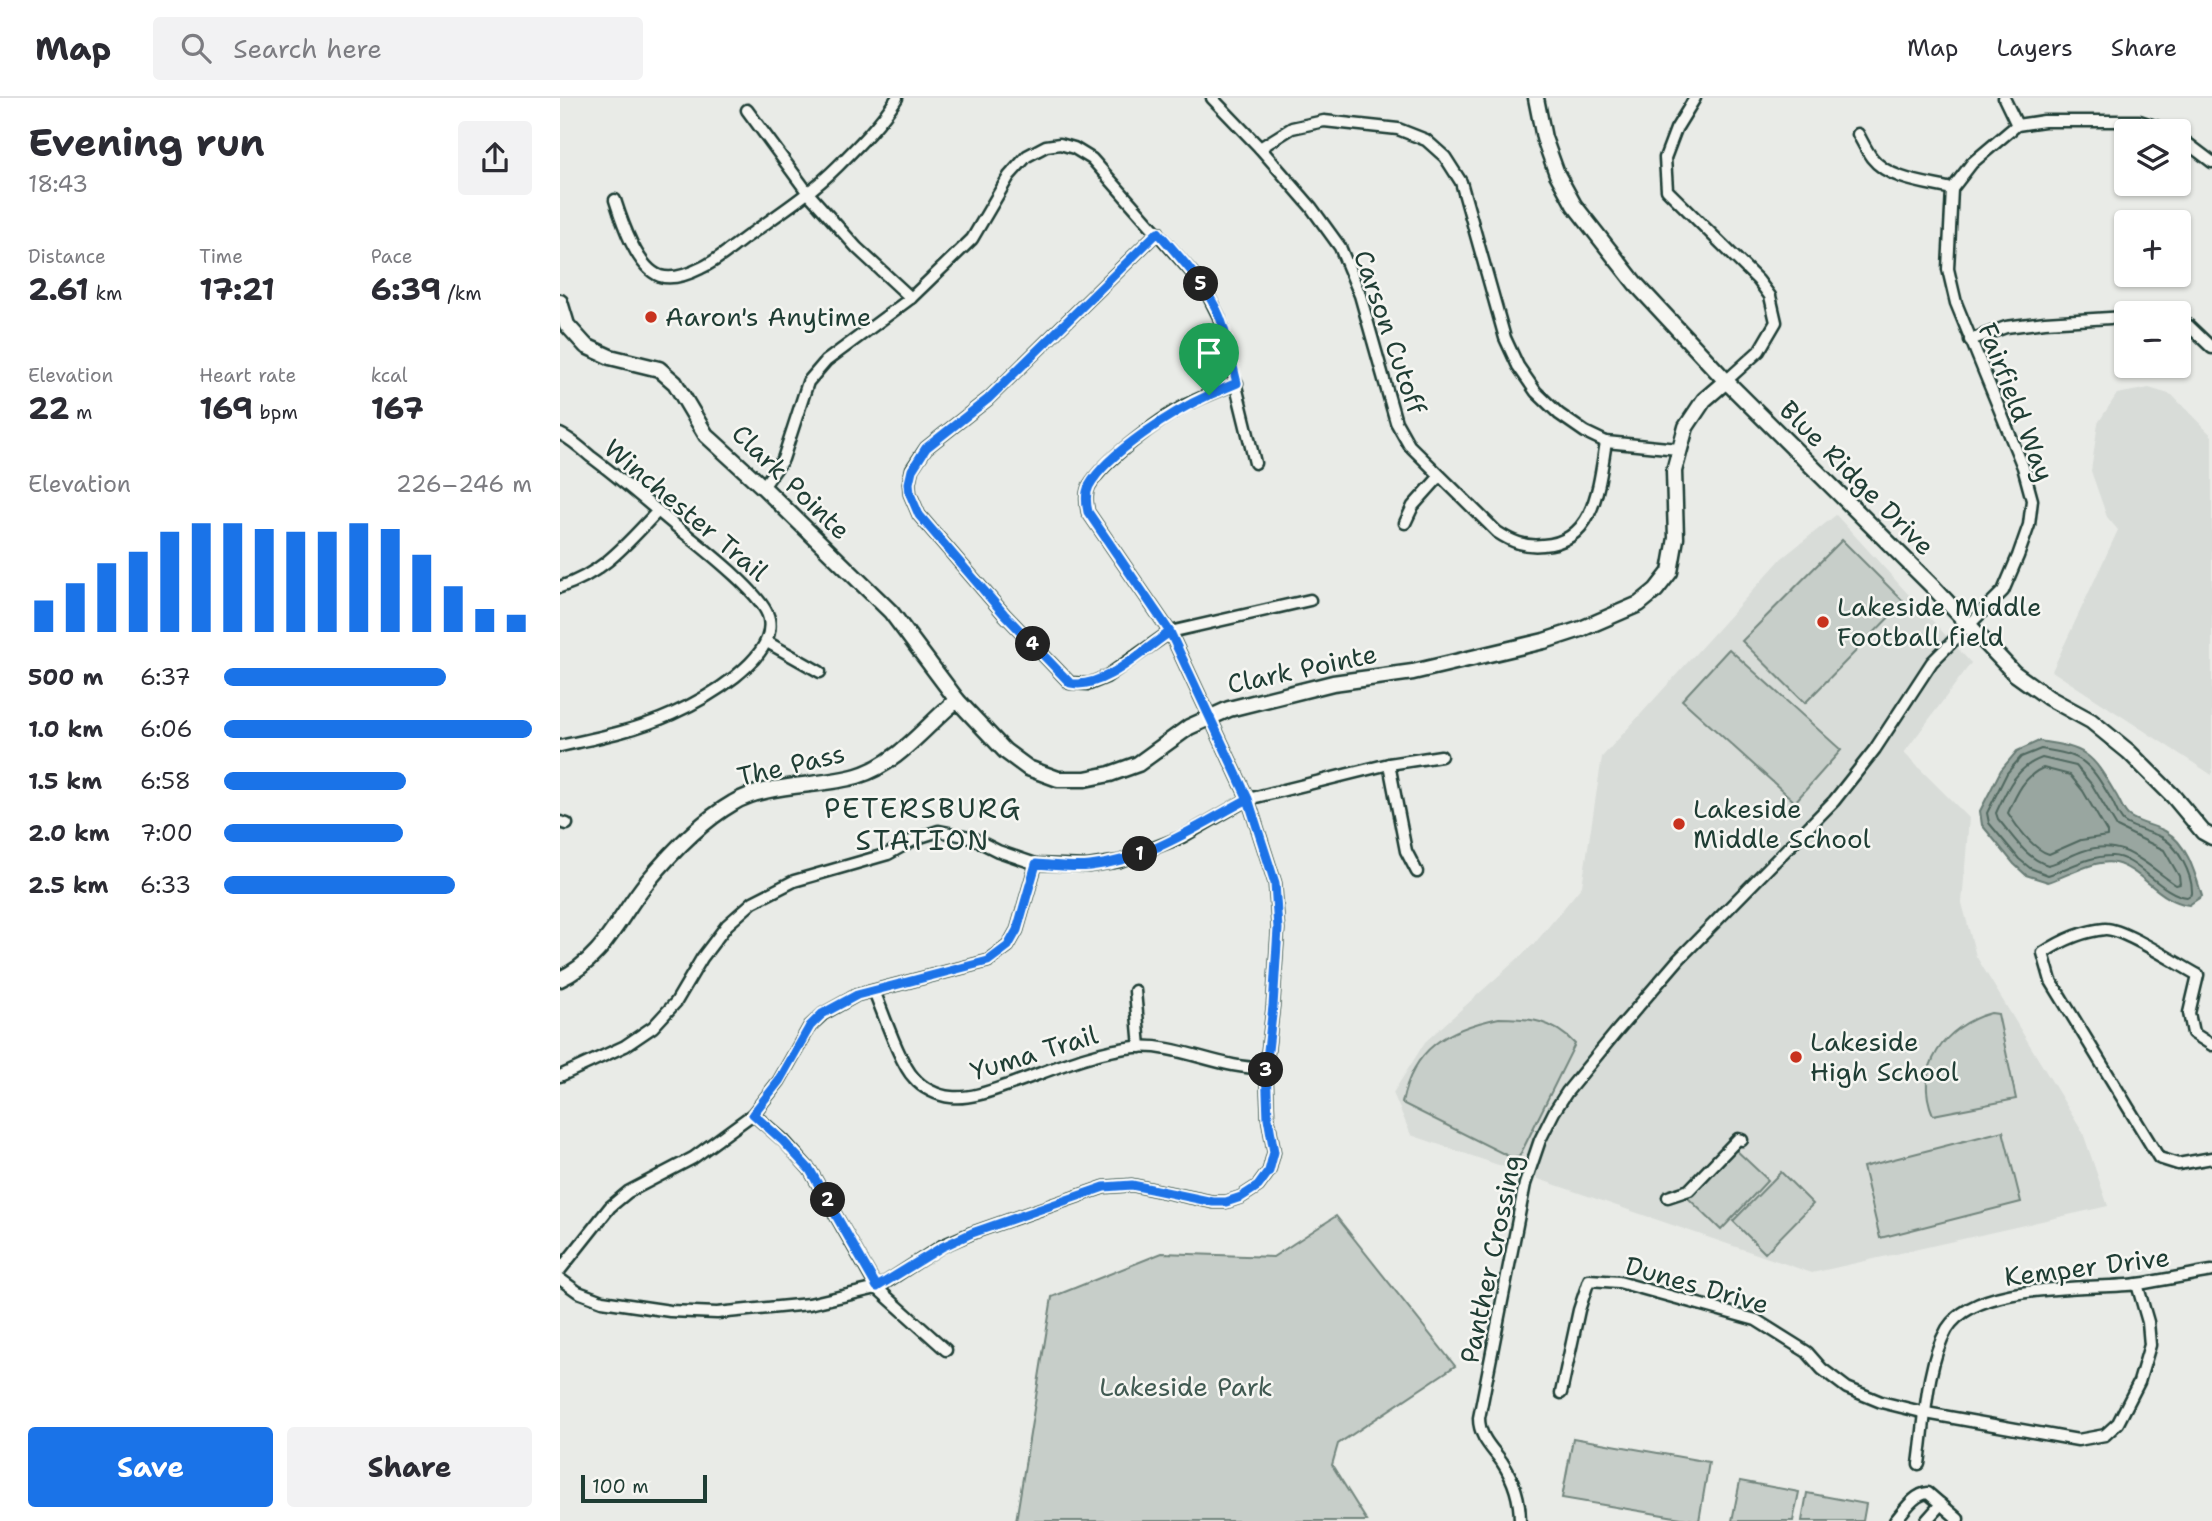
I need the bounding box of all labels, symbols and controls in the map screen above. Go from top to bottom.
search box [153,17,643,80]
text: Map [35,26,111,71]
icon: search [177,29,215,67]
text: Search here [233,31,382,66]
text: Map [1907,32,1958,64]
text: Layers [1996,32,2073,64]
text: Share [2111,32,2177,64]
text: Evening run [28,117,265,168]
map controls [2114,119,2191,378]
button: layers [2114,119,2191,196]
button: share [458,121,532,195]
text: 18:43 [28,169,88,199]
button: + [2114,210,2191,287]
text: Distance [28,244,106,269]
text: Time [199,244,243,269]
text: Pace [371,244,412,269]
street label: Carson Cutoff [1346,245,1435,419]
pin: 5 [1184,266,1218,302]
text: 2.61 [28,269,89,310]
text: 17:21 [199,269,275,310]
text: 6:39 [371,269,441,310]
text: 5 [1195,271,1206,296]
text: km [89,281,122,306]
text: /km [441,281,482,306]
place label: Aaron's Anytime [665,299,871,334]
button: − [2114,301,2191,378]
marker: Aaron's Anytime [643,309,659,325]
street label: Fairfield Way [1970,318,2063,486]
pin [1179,323,1239,395]
icon: arrive [1190,334,1228,372]
text: Elevation [28,363,113,388]
text: Heart rate [199,363,296,388]
text: kcal [371,363,408,388]
text: 22 [28,388,70,429]
text: 169 [199,388,253,429]
text: 167 [371,388,424,429]
street label: Blue Ridge Drive [1772,392,1943,563]
text: m [70,400,92,425]
text: bpm [253,400,298,425]
street label: Clark Pointe [724,416,858,547]
street label: Winchester Trail [597,431,776,589]
text: Elevation [28,469,131,499]
text: 226–246 m [396,469,532,499]
place label: Lakeside Middle Football field [1837,589,2042,654]
marker: Lakeside Middle Football field [1815,614,1831,630]
pin: 4 [1016,626,1050,662]
text: 4 [1026,631,1039,656]
street label: Clark Pointe [1224,636,1380,701]
text: 500 m [28,662,103,692]
text: 6:37 [140,662,191,692]
text: 1.0 km [28,714,103,744]
text: 6:06 [140,714,193,744]
street label: The Pass [734,735,848,794]
text: 1.5 km [28,766,102,796]
text: 6:58 [140,766,191,796]
district label: PETERSBURG STATION [824,789,1022,859]
place label: Lakeside Middle School [1693,791,1871,856]
marker: Lakeside Middle School [1671,816,1687,832]
text: 2.0 km [28,818,110,848]
text: 7:00 [140,818,193,848]
pin: 1 [1122,836,1158,872]
text: 1 [1135,841,1144,866]
text: 2.5 km [28,870,109,900]
text: 6:33 [140,870,191,900]
street label: Yuma Trail [966,1017,1102,1088]
place label: Lakeside High School [1810,1024,1959,1089]
marker: Lakeside High School [1788,1049,1804,1065]
pin: 3 [1248,1052,1284,1088]
text: 3 [1259,1057,1272,1082]
street label: Panther Crossing [1451,1151,1530,1366]
pin: 2 [810,1182,846,1218]
text: 2 [821,1187,834,1212]
street label: Kemper Drive [2002,1239,2172,1294]
street label: Dunes Drive [1621,1247,1773,1322]
park label: Lakeside Park [1099,1369,1273,1404]
button: Save [28,1427,273,1507]
button: Share [287,1427,532,1507]
scale bar [581,1472,707,1504]
text: 100 m [592,1474,649,1499]

